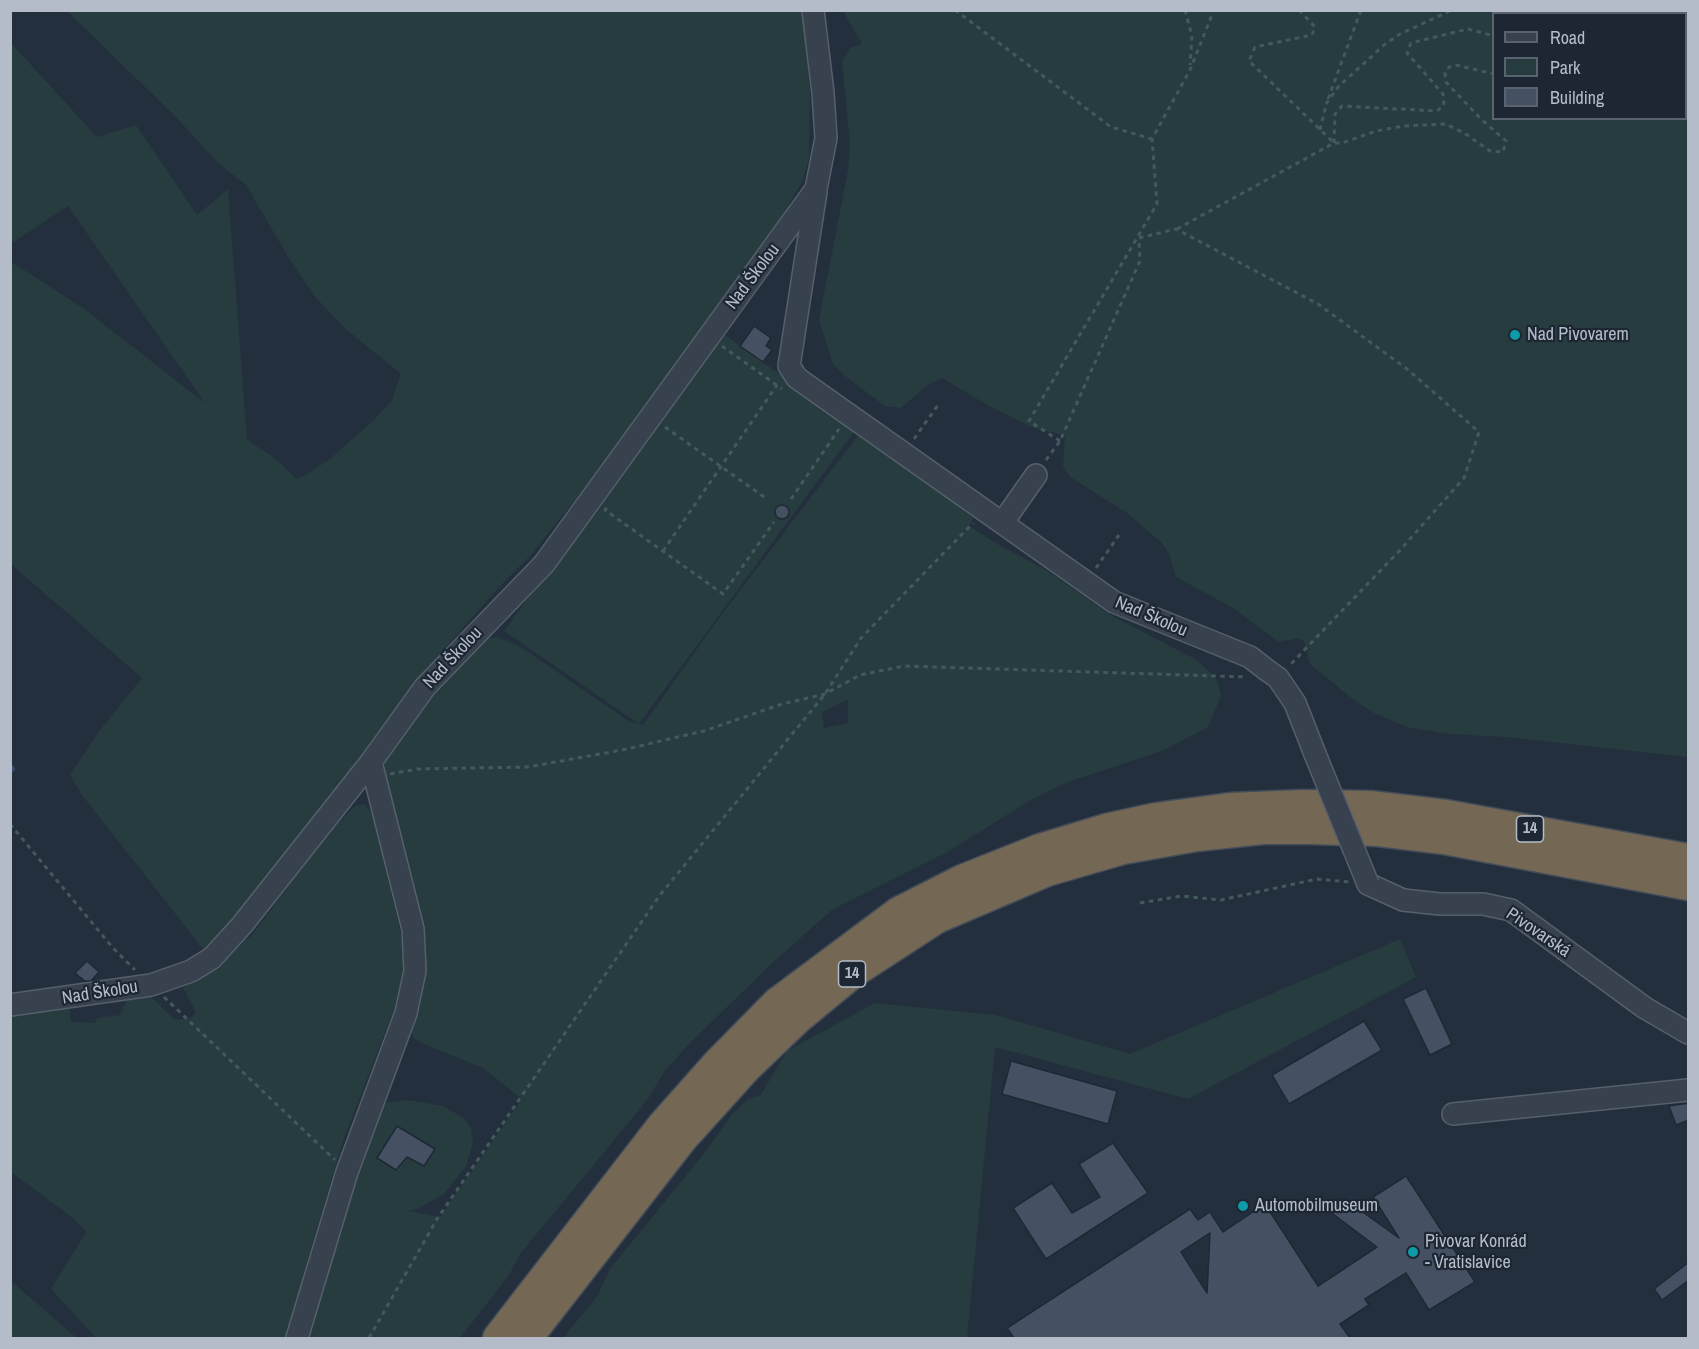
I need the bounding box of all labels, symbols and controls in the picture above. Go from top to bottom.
legend [1492,12,1687,120]
text: Road [1550,25,1585,50]
text: Park [1550,55,1580,80]
text: Building [1550,85,1604,110]
street label: Nad Školou [721,240,785,314]
place label: Nad Pivovarem [1527,324,1629,346]
marker: Nad Pivovarem [1508,328,1522,342]
street label: Nad Školou [1112,592,1190,642]
street label: Nad Školou [419,623,487,693]
road number: 14 [1516,816,1544,842]
street label: Pivovarská [1502,904,1574,962]
road number: 14 [838,961,866,987]
street label: Nad Školou [61,976,139,1010]
place label: Automobilmuseum [1255,1195,1378,1217]
marker: Automobilmuseum [1236,1199,1250,1213]
place label: Pivovar Konrád - Vratislavice [1425,1231,1527,1274]
marker: Pivovar Konrád - Vratislavice [1406,1245,1420,1259]

